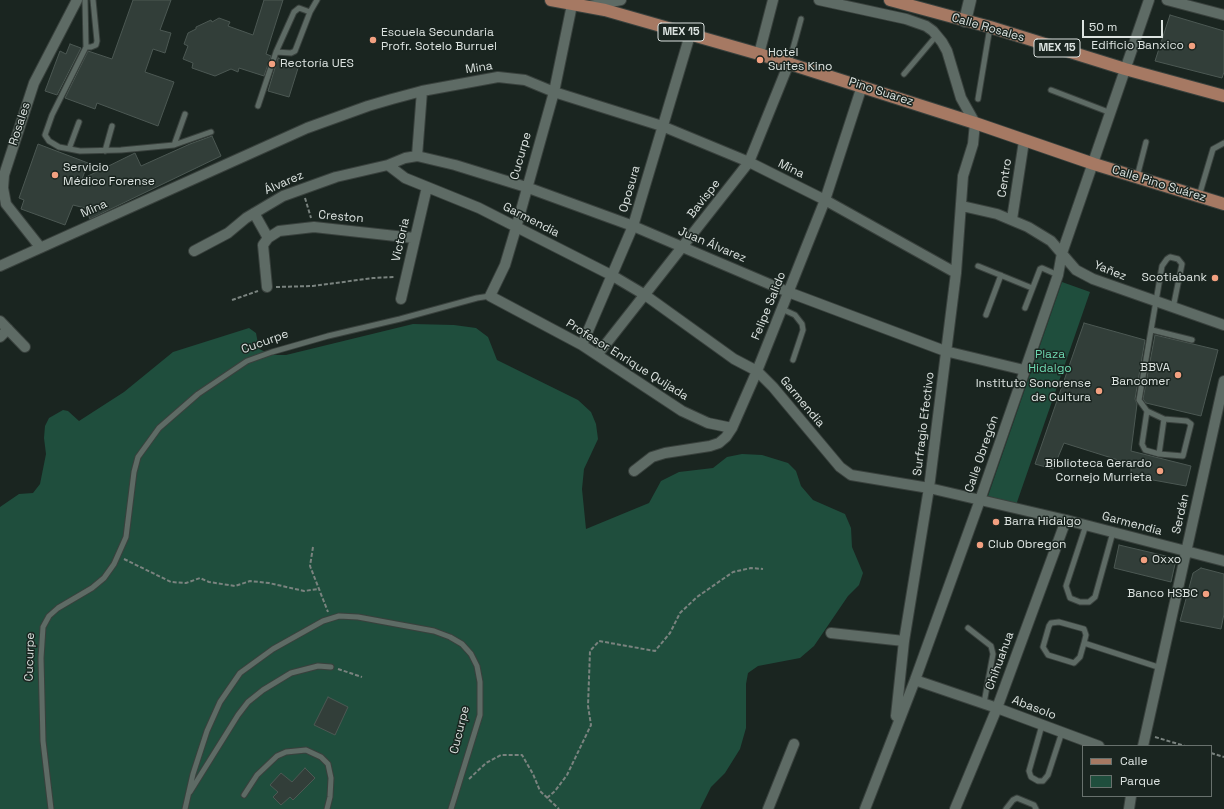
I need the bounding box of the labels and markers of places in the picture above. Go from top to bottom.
place label: Escuela Secundaria Profr. Sotelo Burruel [381,26,497,54]
marker: Escuela Secundaria Profr. Sotelo Burruel [368,35,378,45]
place label: Edificio Banxico [1091,39,1184,53]
marker: Edificio Banxico [1187,41,1197,51]
place label: Hotel Suites Kino [768,46,832,74]
marker: Hotel Suites Kino [755,55,765,65]
place label: Rectoría UES [280,57,354,71]
marker: Rectoría UES [267,59,277,69]
place label: Servicio Médico Forense [63,161,155,189]
marker: Servicio Médico Forense [50,170,60,180]
place label: Scotiabank [1141,271,1207,285]
marker: Scotiabank [1210,273,1220,283]
place label: BBVA Bancomer [1111,361,1170,389]
marker: BBVA Bancomer [1173,370,1183,380]
place label: Instituto Sonorense de Cultura [976,377,1091,405]
marker: Instituto Sonorense de Cultura [1094,386,1104,396]
place label: Biblioteca Gerardo Cornejo Murrieta [1045,457,1152,485]
marker: Biblioteca Gerardo Cornejo Murrieta [1155,466,1165,476]
place label: Barra Hidalgo [1004,515,1081,529]
marker: Barra Hidalgo [991,517,1001,527]
place label: Club Obregon [988,538,1066,552]
marker: Club Obregon [975,540,985,550]
place label: Oxxo [1152,553,1181,567]
marker: Oxxo [1139,555,1149,565]
place label: Banco HSBC [1127,587,1198,601]
marker: Banco HSBC [1201,589,1211,599]

